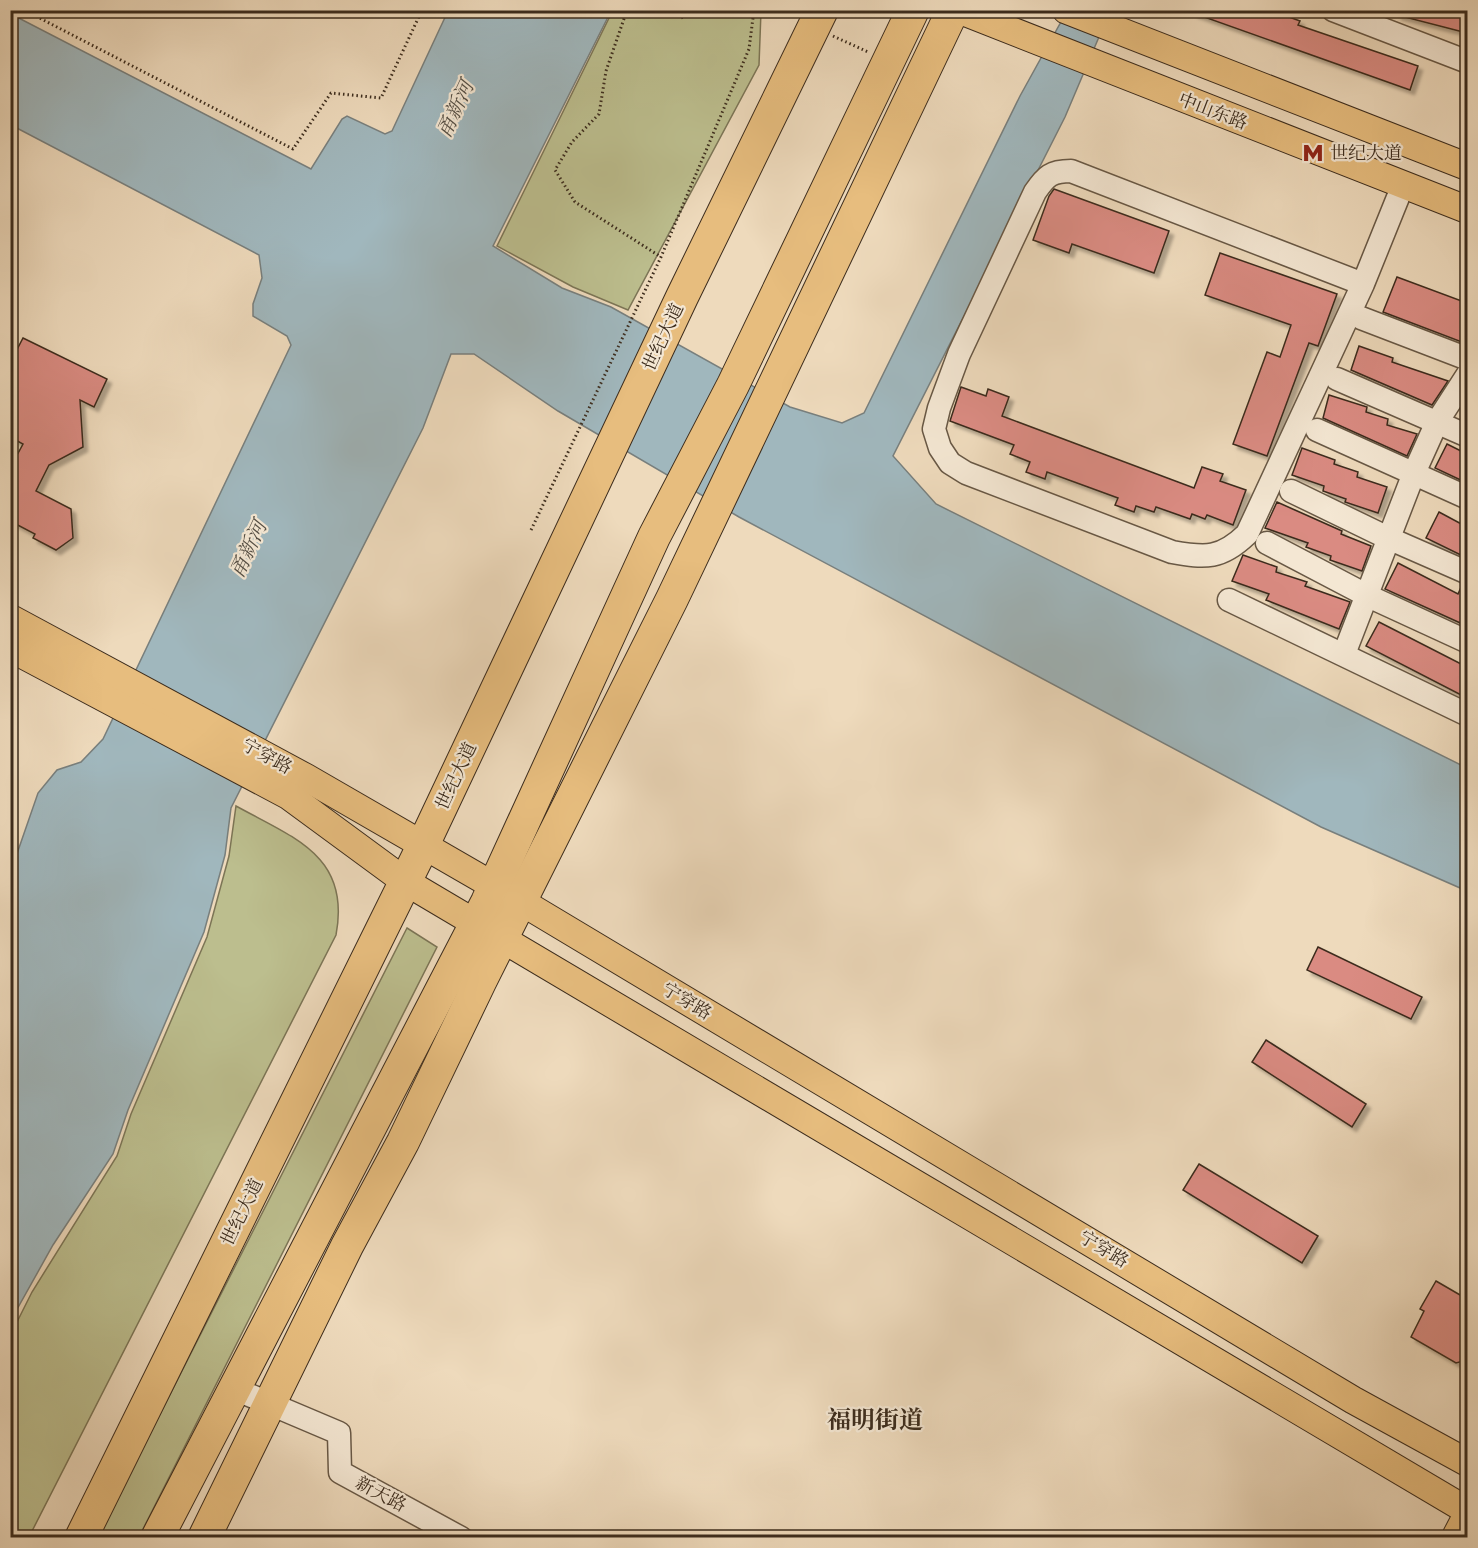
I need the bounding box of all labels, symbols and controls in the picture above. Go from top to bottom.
water label: 甬新河 [433,75,480,141]
street label: 中山东路 [1176,89,1250,133]
metro station icon: 世纪大道 [1301,141,1325,165]
place label: 世纪大道 [1330,143,1402,163]
street label: 世纪大道 [639,300,687,374]
water label: 甬新河 [226,515,273,581]
street label: 宁穿路 [239,734,295,778]
street label: 世纪大道 [432,739,480,813]
street label: 宁穿路 [659,979,715,1023]
street label: 世纪大道 [217,1175,267,1249]
street label: 宁穿路 [1076,1227,1132,1271]
district label: 福明街道 [827,1407,923,1434]
street label: 新天路 [352,1472,410,1516]

